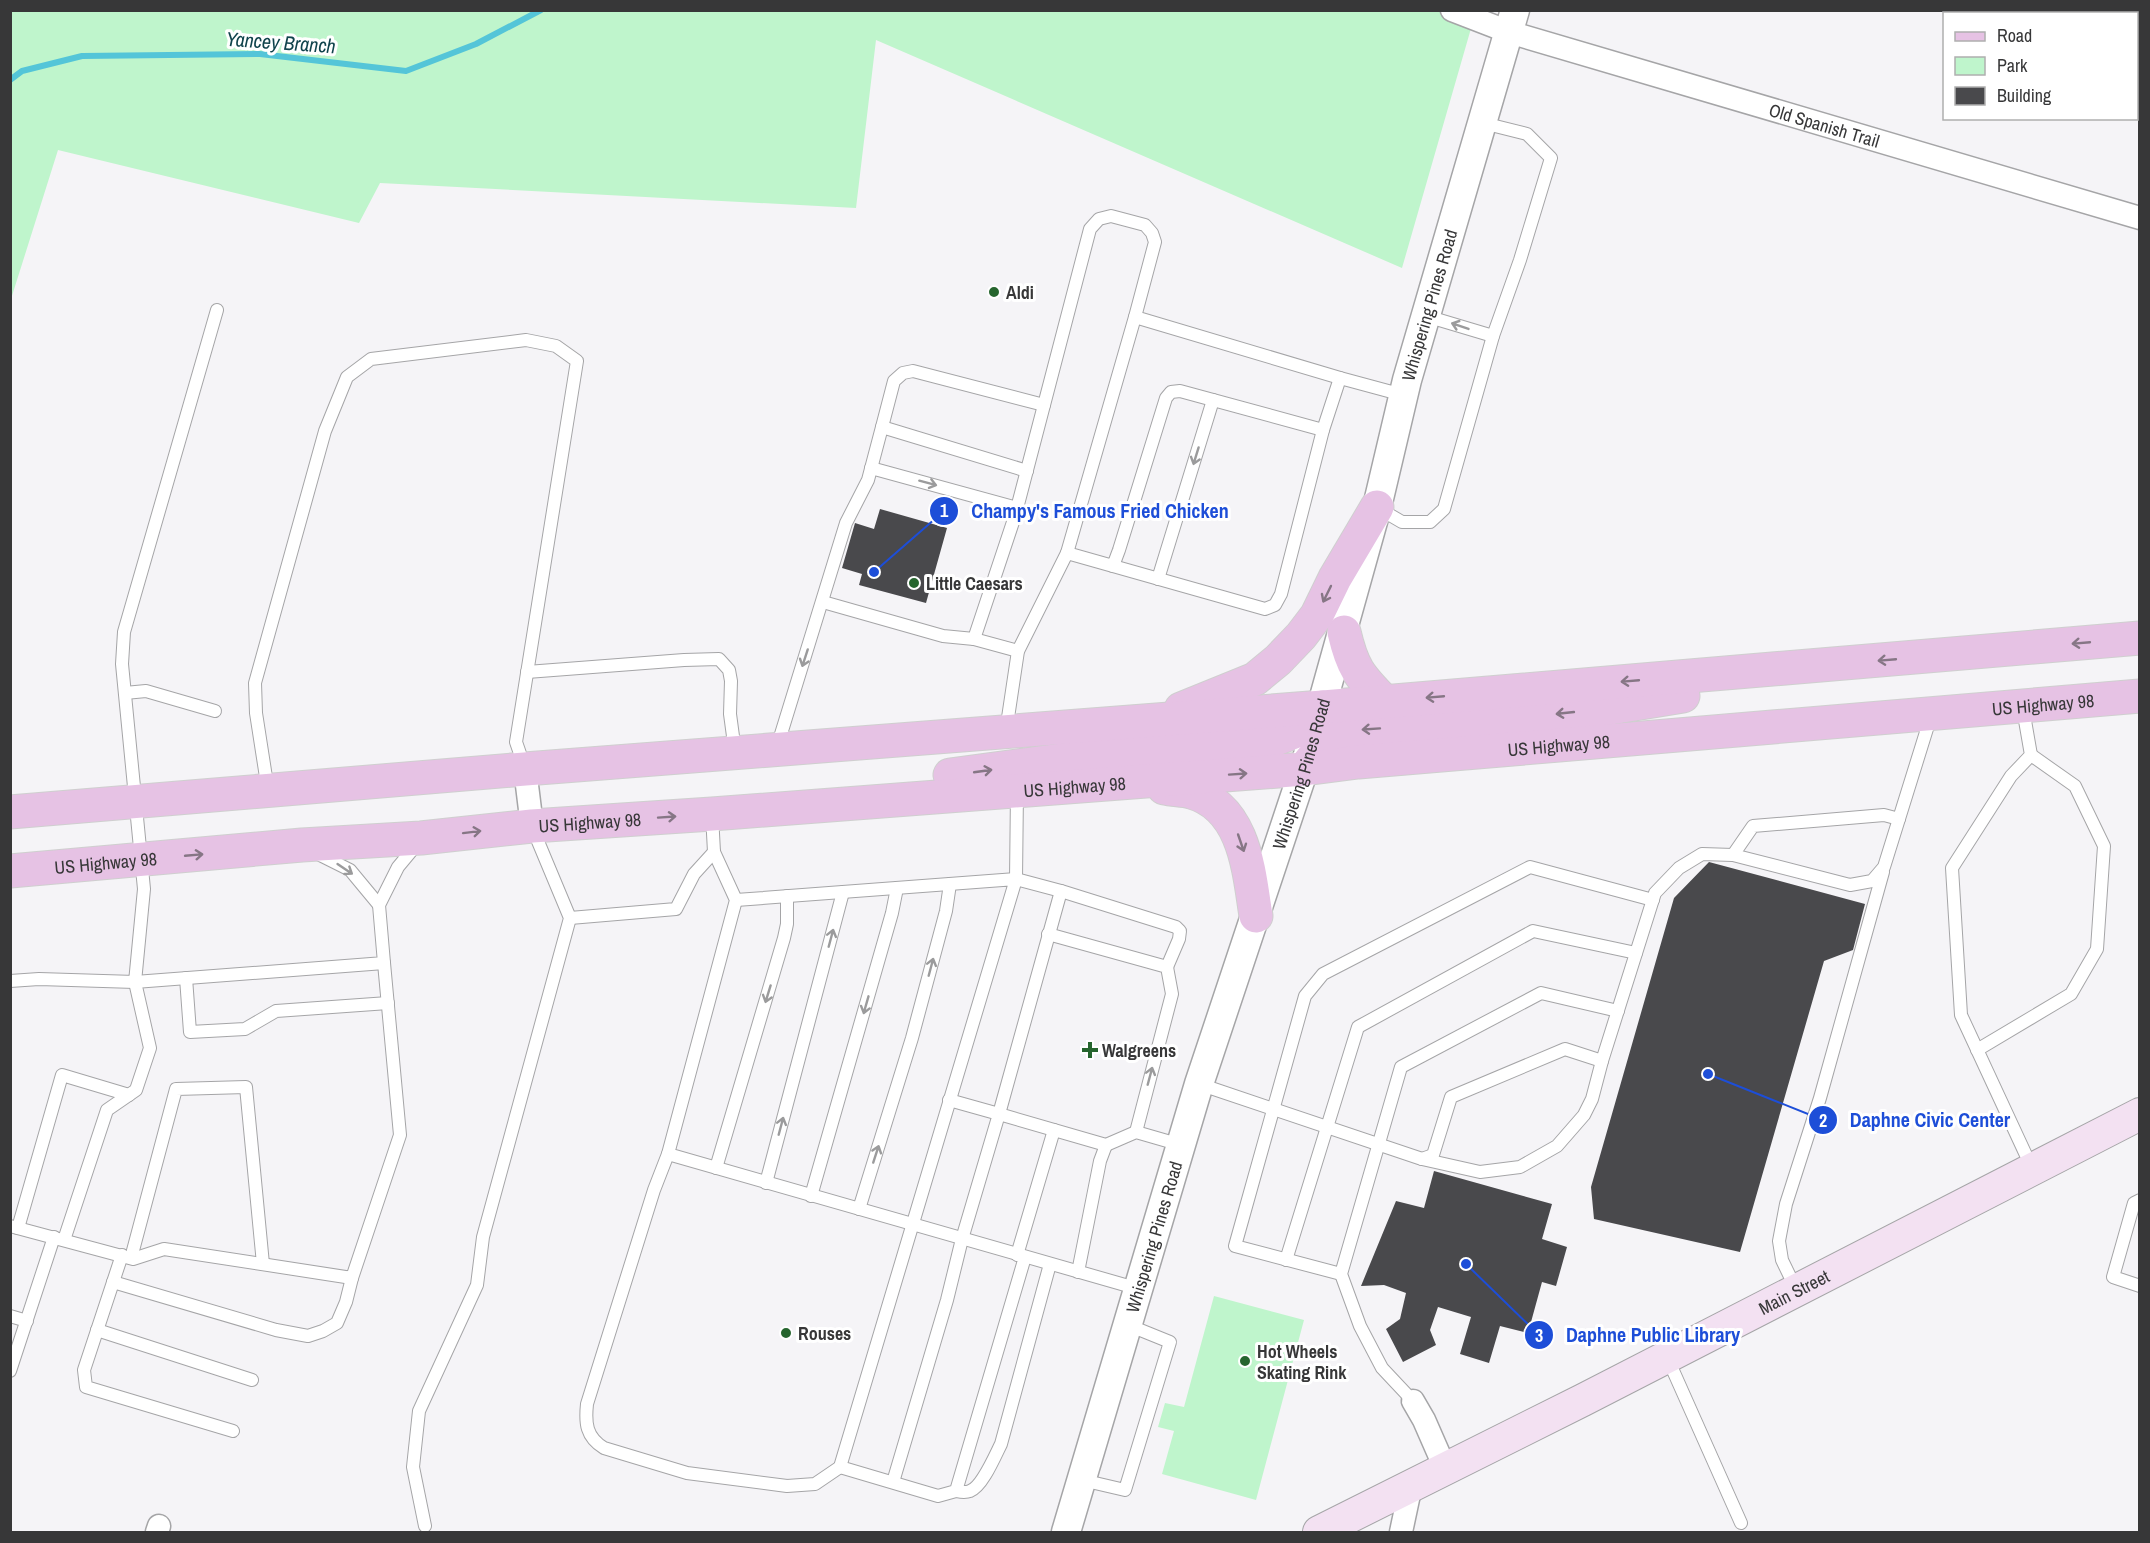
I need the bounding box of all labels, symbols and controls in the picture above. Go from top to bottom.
legend [1943,12,2138,120]
text: Road [1997,23,2032,48]
water label: Yancey Branch [225,25,337,59]
text: Park [1997,53,2028,78]
text: Building [1997,83,2052,108]
street label: Old Spanish Trail [1766,97,1883,153]
street label: Whispering Pines Road [1395,226,1463,384]
place label: Aldi [1006,280,1034,305]
marker: Aldi [987,285,1001,299]
one-way arrow [1451,319,1470,330]
one-way arrow [1189,446,1200,465]
one-way arrow [918,478,937,490]
callout: Champy's Famous Fried Chicken [929,492,1241,530]
text: Champy's Famous Fried Chicken [971,497,1229,524]
text: 1 [940,498,949,523]
place label: Little Caesars [926,571,1023,596]
marker: Little Caesars [907,576,921,590]
one-way arrow [1321,585,1332,603]
one-way arrow [2072,638,2092,649]
one-way arrow [799,648,810,667]
one-way arrow [1877,654,1897,665]
one-way arrow [1620,676,1640,687]
street label: US Highway 98 [1991,687,2095,721]
one-way arrow [1426,692,1446,703]
street label: Whispering Pines Road [1266,695,1336,852]
one-way arrow [1556,708,1575,719]
one-way arrow [1361,724,1381,735]
street label: US Highway 98 [1507,728,1611,762]
one-way arrow [972,765,992,776]
one-way arrow [1228,768,1248,779]
street label: US Highway 98 [1022,770,1127,803]
street label: US Highway 98 [538,806,642,838]
one-way arrow [656,811,676,822]
one-way arrow [462,827,482,838]
one-way arrow [1237,833,1248,851]
street label: US Highway 98 [53,845,158,879]
one-way arrow [184,849,204,860]
one-way arrow [337,863,353,875]
one-way arrow [826,928,838,947]
one-way arrow [926,957,937,976]
one-way arrow [762,984,773,1003]
one-way arrow [860,995,871,1014]
place label: Walgreens [1102,1038,1176,1063]
marker: Walgreens [1083,1043,1097,1057]
one-way arrow [1145,1067,1157,1086]
callout: Daphne Civic Center [1808,1101,2022,1139]
text: Daphne Civic Center [1850,1106,2011,1133]
text: 2 [1819,1108,1827,1133]
one-way arrow [776,1117,787,1136]
one-way arrow [871,1145,882,1164]
street label: Whispering Pines Road [1119,1158,1188,1315]
street label: Main Street [1754,1263,1833,1320]
callout: Daphne Public Library [1524,1316,1752,1354]
place label: Rouses [798,1321,851,1346]
text: Daphne Public Library [1566,1321,1741,1348]
text: 3 [1535,1323,1543,1348]
marker: Rouses [779,1326,793,1340]
place label: Hot Wheels Skating Rink [1257,1339,1347,1385]
marker: Hot Wheels Skating Rink [1238,1354,1252,1368]

